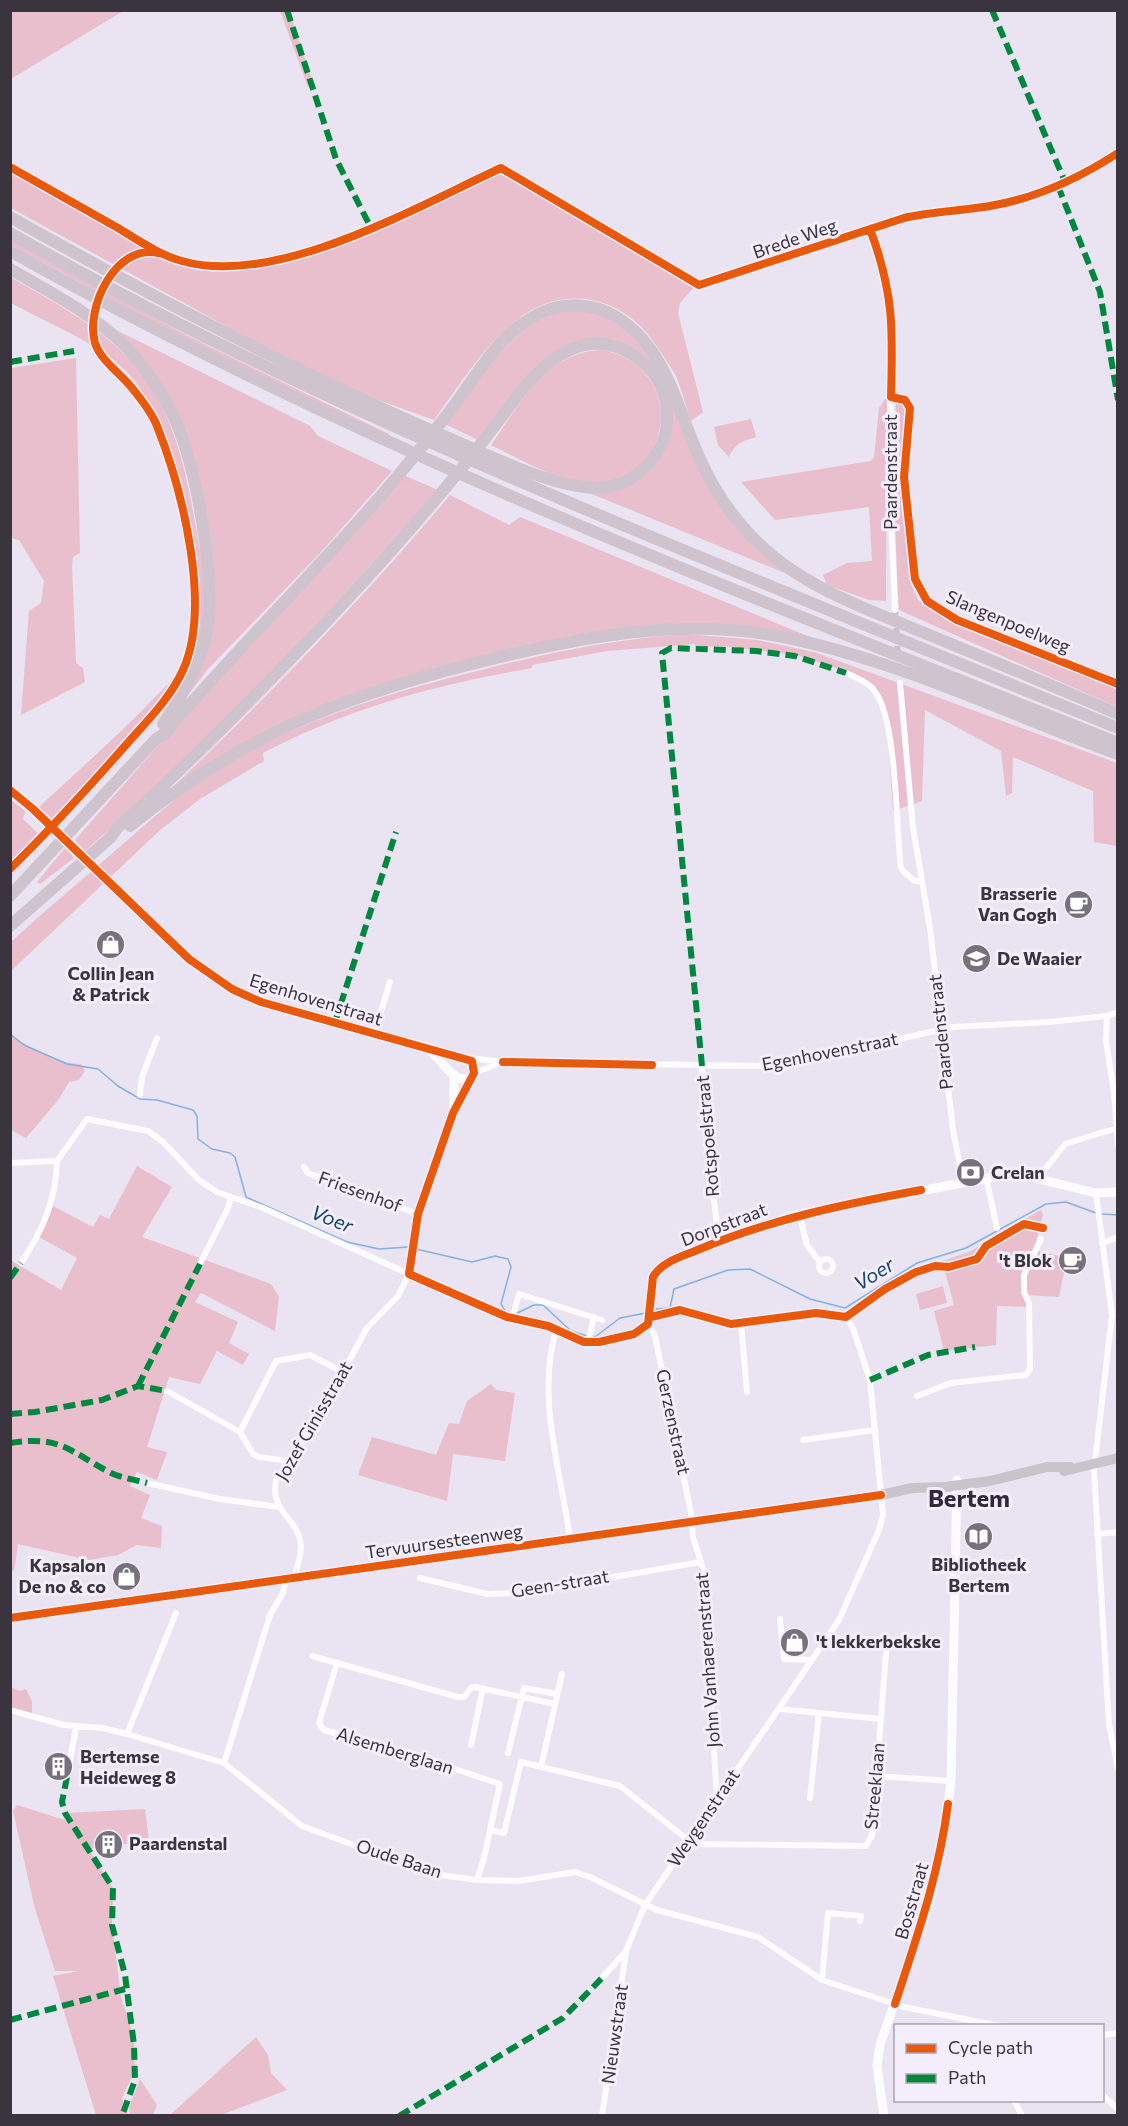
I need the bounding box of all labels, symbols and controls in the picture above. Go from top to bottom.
street label: Brede Weg [750,213,840,263]
street label: Paardenstraat [879,414,901,530]
street label: Slangenpoelweg [943,585,1074,657]
place label: Brasserie Van Gogh [978,882,1057,925]
cafe icon: Brasserie Van Gogh [1062,888,1094,920]
shop icon: Collin Jean & Patrick [95,929,127,961]
school or university icon: De Waaier [960,943,992,975]
place label: De Waaier [997,947,1082,969]
place label: Collin Jean & Patrick [68,962,154,1005]
street label: Egenhovenstraat [247,968,386,1030]
street label: Paardenstraat [923,973,957,1091]
street label: Egenhovenstraat [760,1027,900,1075]
street label: Rotspoelstraat [691,1074,723,1198]
bank icon: Crelan [954,1157,986,1189]
place label: Crelan [991,1161,1045,1183]
street label: Friesenhof [316,1166,406,1217]
street label: Dorpstraat [677,1198,770,1251]
water label: Voer [308,1199,358,1238]
cafe icon: 't Blok [1057,1245,1089,1277]
place label: 't Blok [999,1249,1053,1271]
water label: Voer [849,1251,899,1295]
street label: Jozef Ginisstraat [270,1357,356,1484]
street label: Gerzenstraat [652,1367,696,1477]
district label: Bertem [928,1483,1010,1512]
street label: Tervuursesteenweg [364,1519,524,1563]
library icon: Bibliotheek Bertem [963,1520,995,1552]
place label: Bibliotheek Bertem [931,1553,1027,1596]
place label: Kapsalon De no & co [19,1554,106,1597]
shop icon: Kapsalon De no & co [111,1560,143,1592]
street label: Geen-straat [509,1564,610,1602]
street label: John Vanhaerenstraat [690,1572,724,1749]
shop icon: 't lekkerbekske [779,1626,811,1658]
place label: 't lekkerbekske [816,1630,941,1652]
street label: Alsemberglaan [334,1722,456,1778]
street label: Streeklaan [859,1742,889,1830]
place label: Bertemse Heideweg 8 [80,1745,176,1788]
building icon: Bertemse Heideweg 8 [43,1751,75,1783]
street label: Weygenstraat [662,1764,744,1871]
building icon: Paardenstal [92,1828,124,1860]
place label: Paardenstal [129,1832,228,1854]
street label: Oude Baan [354,1834,445,1882]
street label: Bosstraat [890,1860,933,1942]
street label: Nieuwstraat [596,1982,632,2085]
legend [894,2024,1104,2102]
text: Cycle path [948,2036,1033,2058]
text: Path [948,2066,986,2088]

